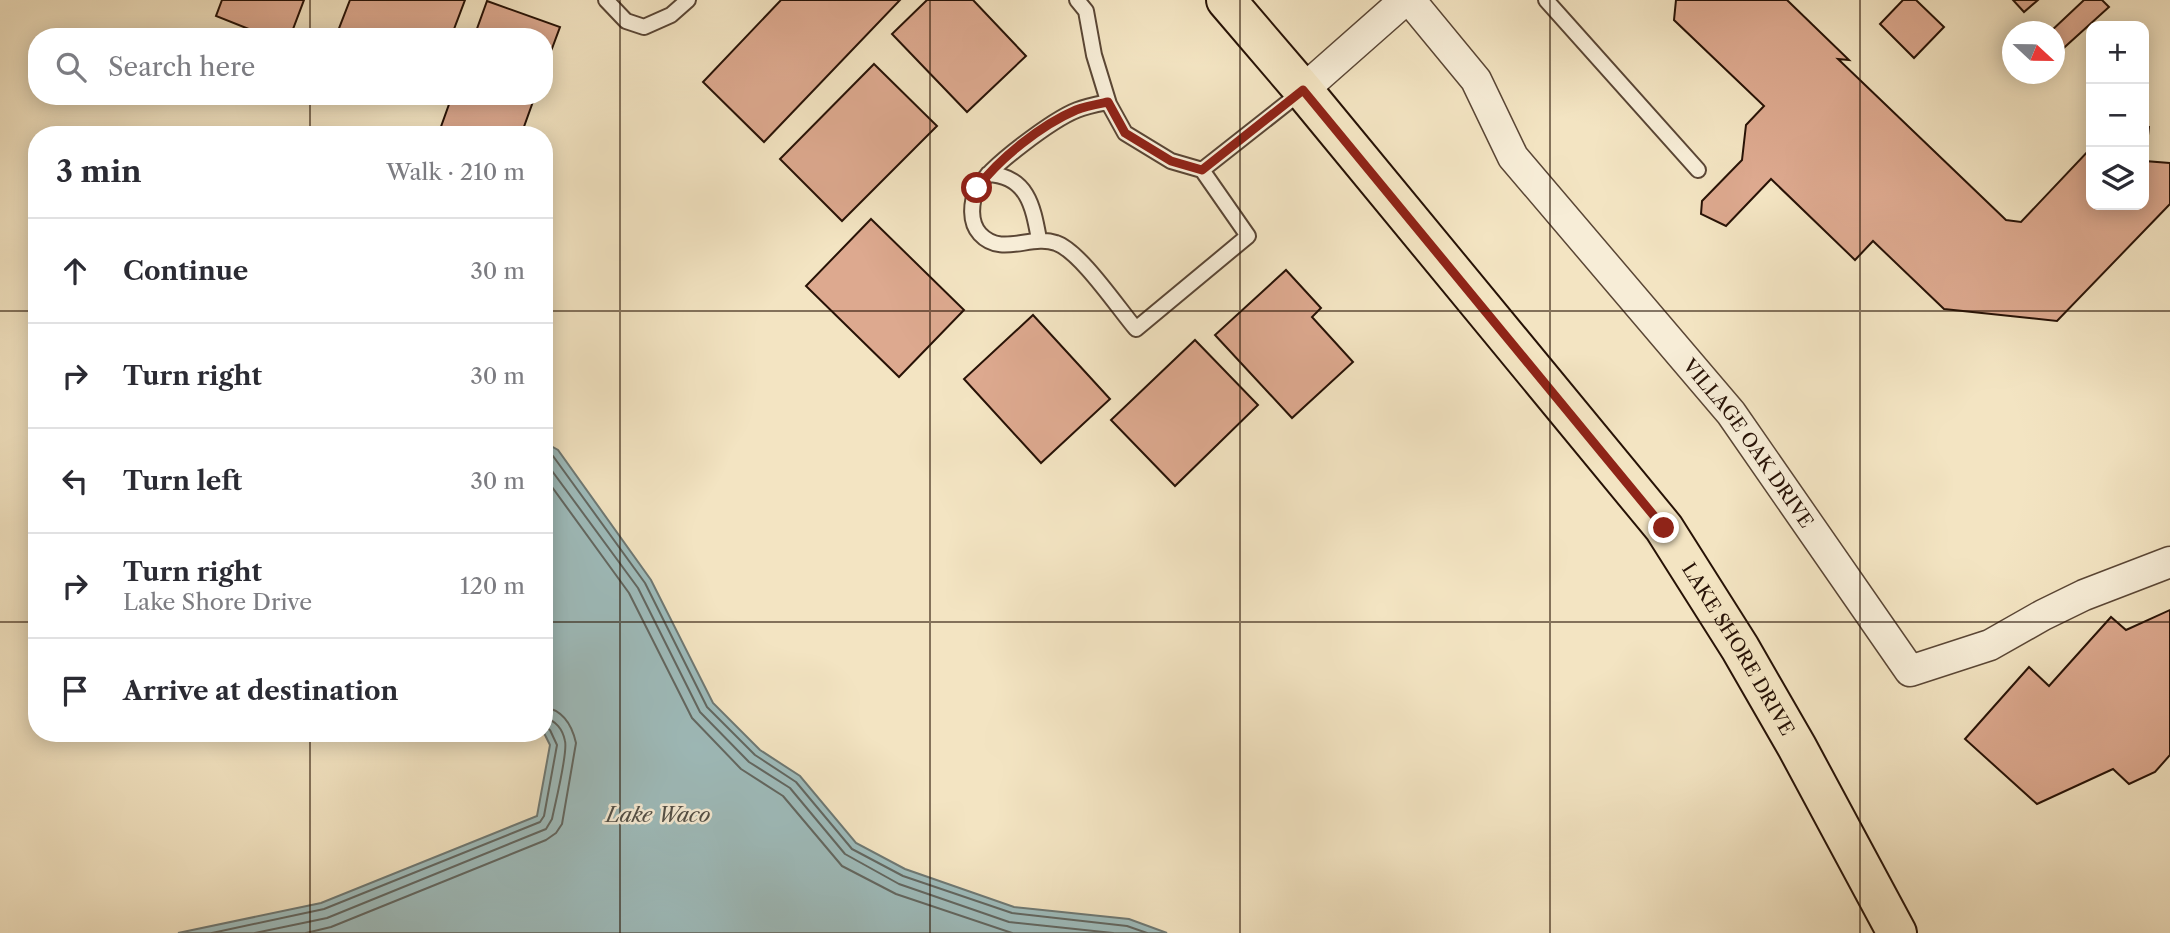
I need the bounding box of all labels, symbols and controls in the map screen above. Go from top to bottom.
north arrow [2002,21,2065,84]
map controls [2086,21,2149,210]
button: + [2086,21,2149,84]
search box [28,28,553,105]
icon: search [52,48,90,86]
text: Search here [108,51,255,83]
button: − [2086,84,2149,147]
button: layers [2086,147,2149,210]
text: 3 min [56,153,142,190]
text: Walk · 210 m [386,158,525,186]
route start [961,172,992,203]
icon: ahead [56,252,94,290]
text: Continue [123,255,248,287]
text: 30 m [470,257,525,285]
street label: VILLAGE OAK DRIVE [1678,353,1818,532]
icon: right [56,357,94,395]
text: Turn right [123,360,262,392]
text: 30 m [470,362,525,390]
icon: left [56,462,94,500]
text: Turn left [123,465,242,497]
text: 30 m [470,467,525,495]
route end [1648,512,1679,543]
text: Turn right [123,556,262,588]
street label: LAKE SHORE DRIVE [1677,558,1799,739]
icon: right [56,567,94,605]
text: 120 m [460,572,525,600]
text: Lake Shore Drive [123,588,312,616]
icon: arrive [56,672,94,710]
text: Arrive at destination [123,675,398,707]
water label: Lake Waco [604,802,711,827]

